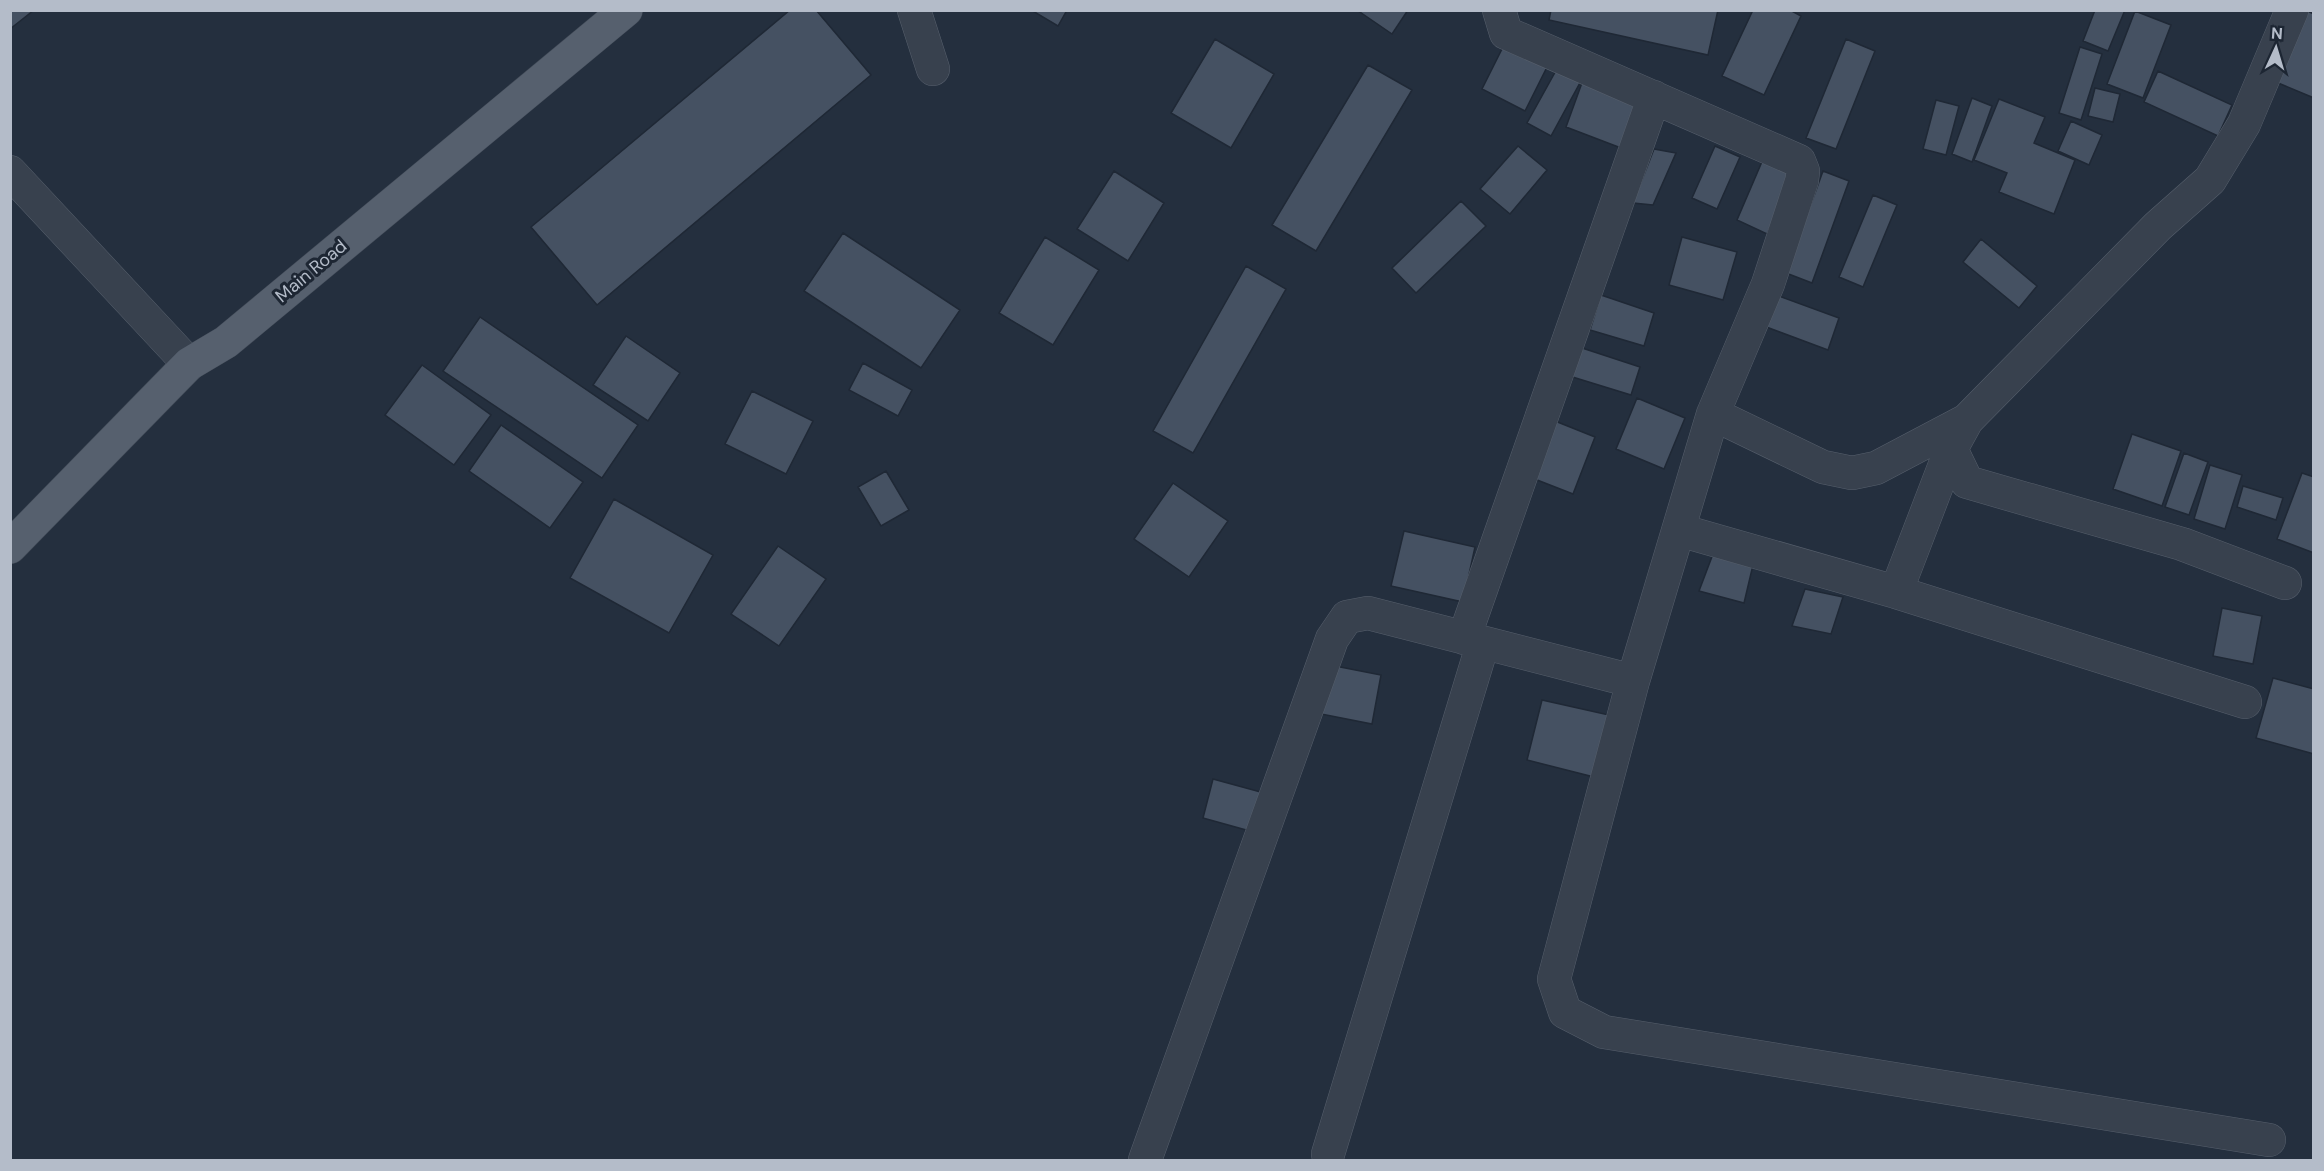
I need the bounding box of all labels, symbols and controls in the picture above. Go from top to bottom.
north arrow [2246,18,2306,78]
text: N [2270,23,2284,44]
street label: Main Road [270,234,352,308]

